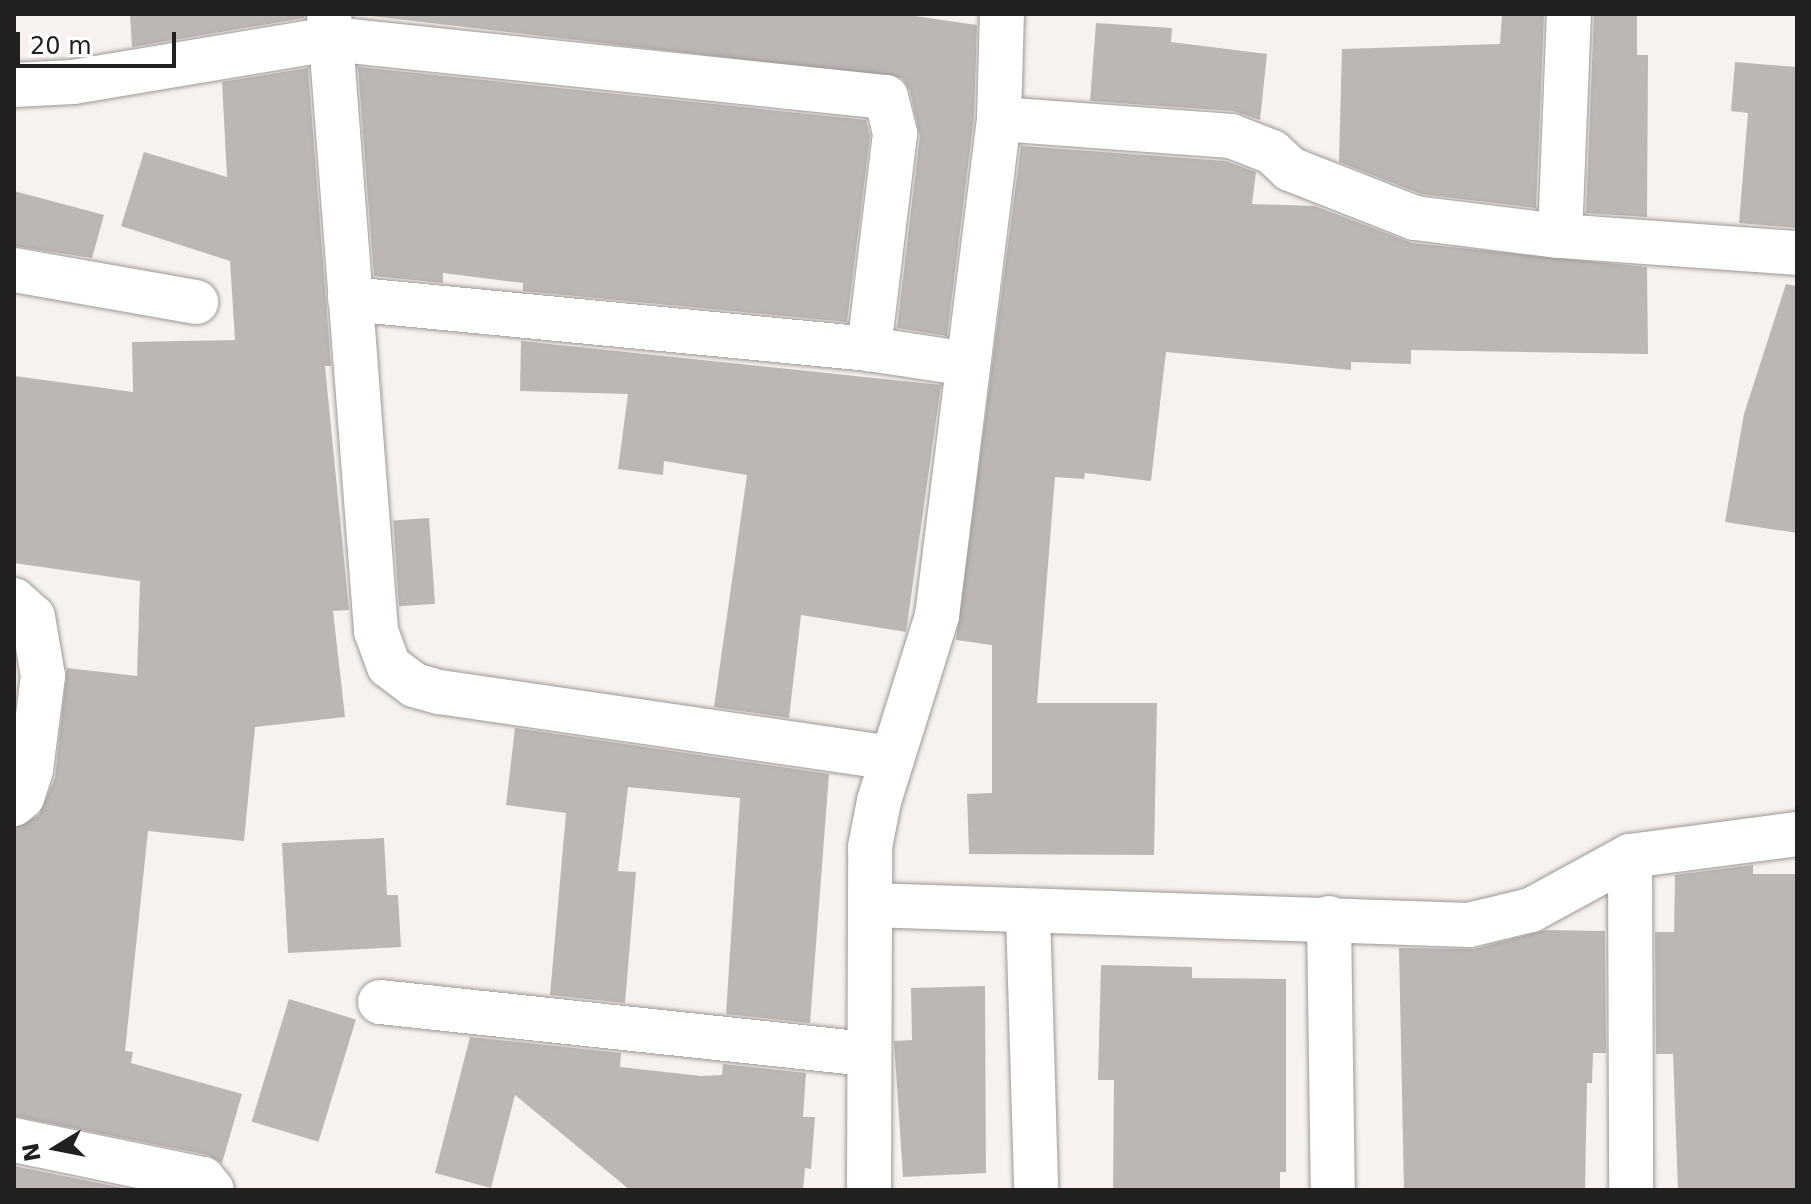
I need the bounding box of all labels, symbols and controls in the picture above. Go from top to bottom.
scale bar [20,16,180,66]
text: 20 m [30,32,92,60]
north arrow [16,1108,96,1188]
text: N [18,1141,46,1164]

